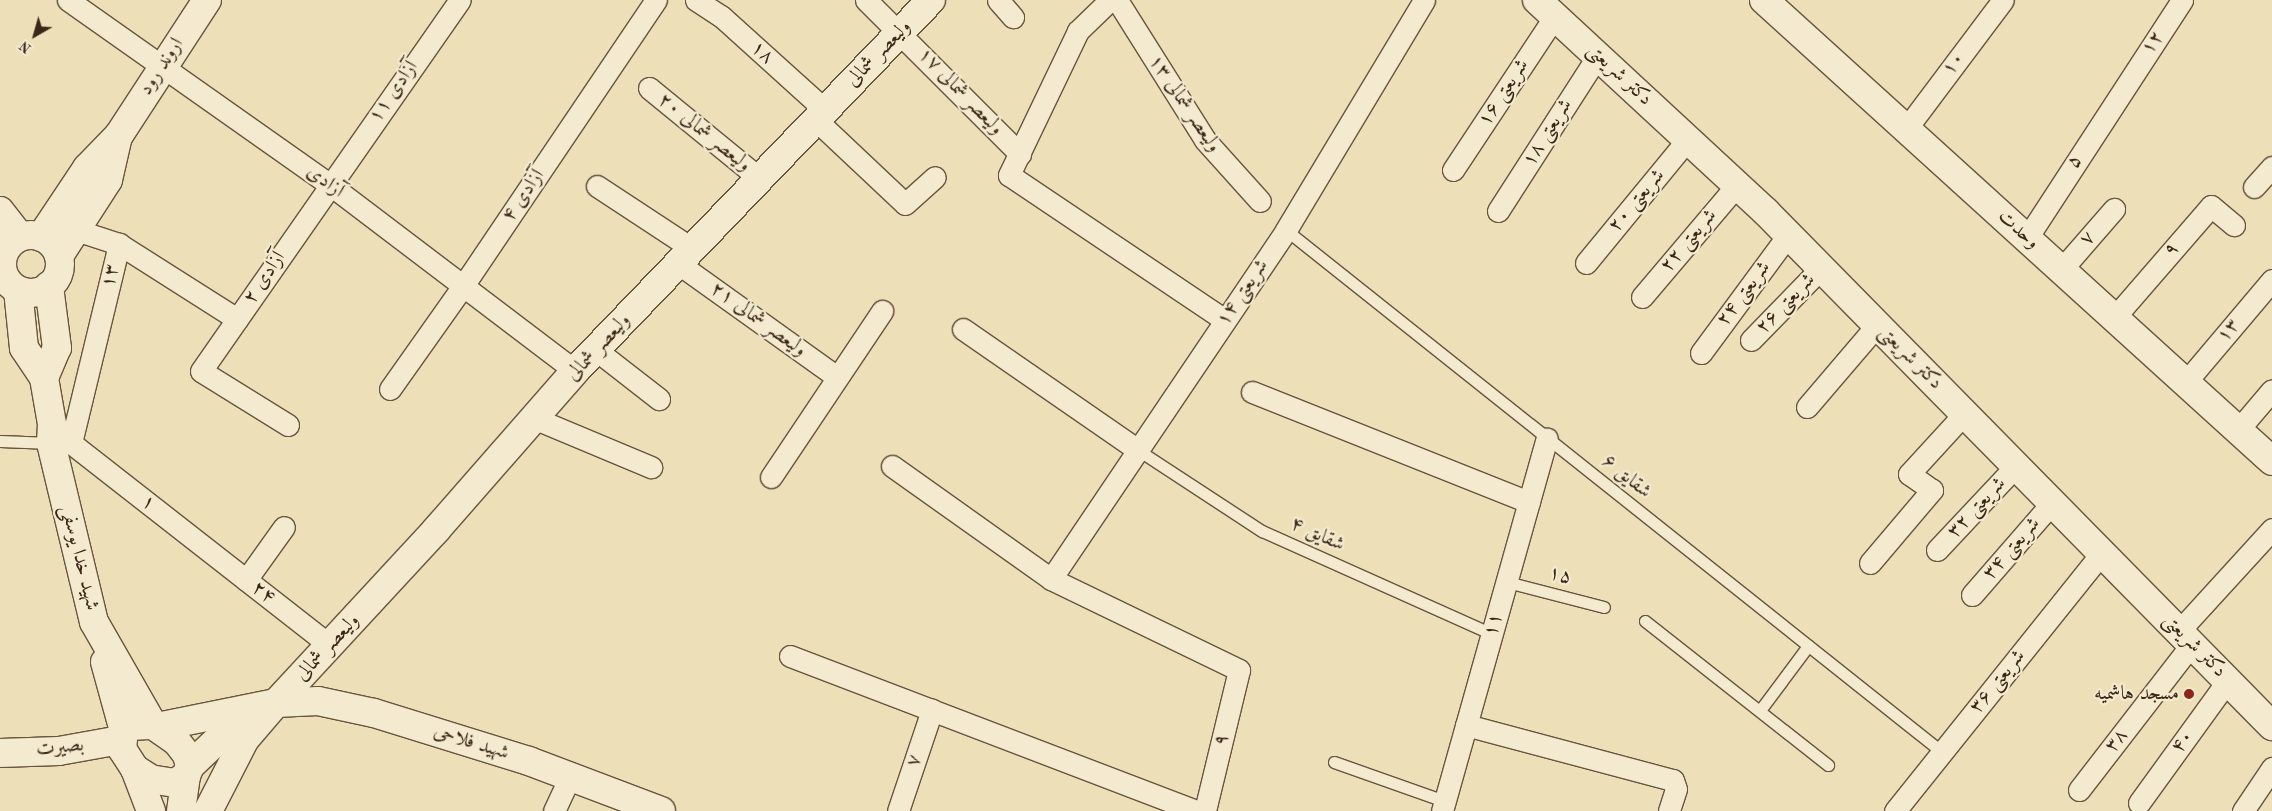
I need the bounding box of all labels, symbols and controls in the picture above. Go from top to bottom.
north arrow [10,10,60,60]
street label: ولیعصر شمالی [841,16,917,92]
street label: ۱۲ [2137,27,2169,59]
street label: اروند رود [135,34,189,100]
street label: ۱۸ [745,36,779,70]
text: N [17,38,34,56]
street label: دکتر شریعتی [1581,39,1657,111]
street label: ولیعصر شمالی ۱۷ [912,43,1008,141]
street label: ۱۰ [1937,47,1971,81]
street label: ولیعصر شمالی ۱۳ [1143,51,1225,157]
street label: شریعتی ۱۶ [1473,55,1535,131]
street label: آزادی ۱۱ [364,56,424,128]
street label: ولیعصر شمالی ۲۰ [653,88,755,178]
street label: شریعتی ۱۸ [1518,95,1578,171]
street label: ۵ [2062,151,2088,173]
street label: آزادی [301,160,349,204]
street label: آزادی ۴ [498,165,550,227]
street label: شریعتی ۲۰ [1604,165,1670,237]
street label: شریعتی ۲۲ [1656,205,1722,277]
street label: وحدت [1992,205,2044,255]
street label: ۷ [2075,227,2101,251]
street label: ۹ [2159,238,2185,262]
street label: آزادی ۲ [239,247,291,309]
street label: شریعتی ۱۴ [1212,255,1274,331]
street label: شریعتی ۲۴ [1712,257,1776,331]
street label: ۱۳ [97,262,125,290]
street label: شریعتی ۲۶ [1751,269,1821,339]
street label: ولیعصر شمالی ۲۱ [705,277,811,363]
street label: ولیعصر شمالی [562,309,636,387]
street label: ۱۳ [2212,314,2246,348]
street label: دکتر شریعتی [1873,321,1947,395]
street label: شقایق ۶ [1596,450,1656,504]
street label: شریعتی ۳۲ [1943,472,2011,544]
street label: ۱ [136,490,160,516]
street label: شهید خدا یوسفی [54,503,104,613]
street label: شقایق ۴ [1286,512,1348,558]
street label: شریعتی ۳۴ [1978,513,2046,585]
street label: ۱۵ [1546,561,1574,591]
street label: ۲۴ [246,576,280,610]
street label: ولیعصر شمالی [291,609,365,687]
street label: دکتر شریعتی [2157,609,2231,683]
street label: ۱۱ [1479,610,1509,640]
street label: شریعتی ۳۶ [1965,645,2031,719]
place label: مسجد هاشمیه [2094,682,2179,706]
marker: مسجد هاشمیه [2183,688,2195,700]
street label: شهید فلاحی [430,720,512,766]
street label: ۳۸ [2100,724,2134,758]
street label: ۴۰ [2166,725,2200,759]
street label: ۹ [1209,731,1235,749]
street label: بصیرت [35,734,85,762]
street label: ۷ [902,752,928,770]

